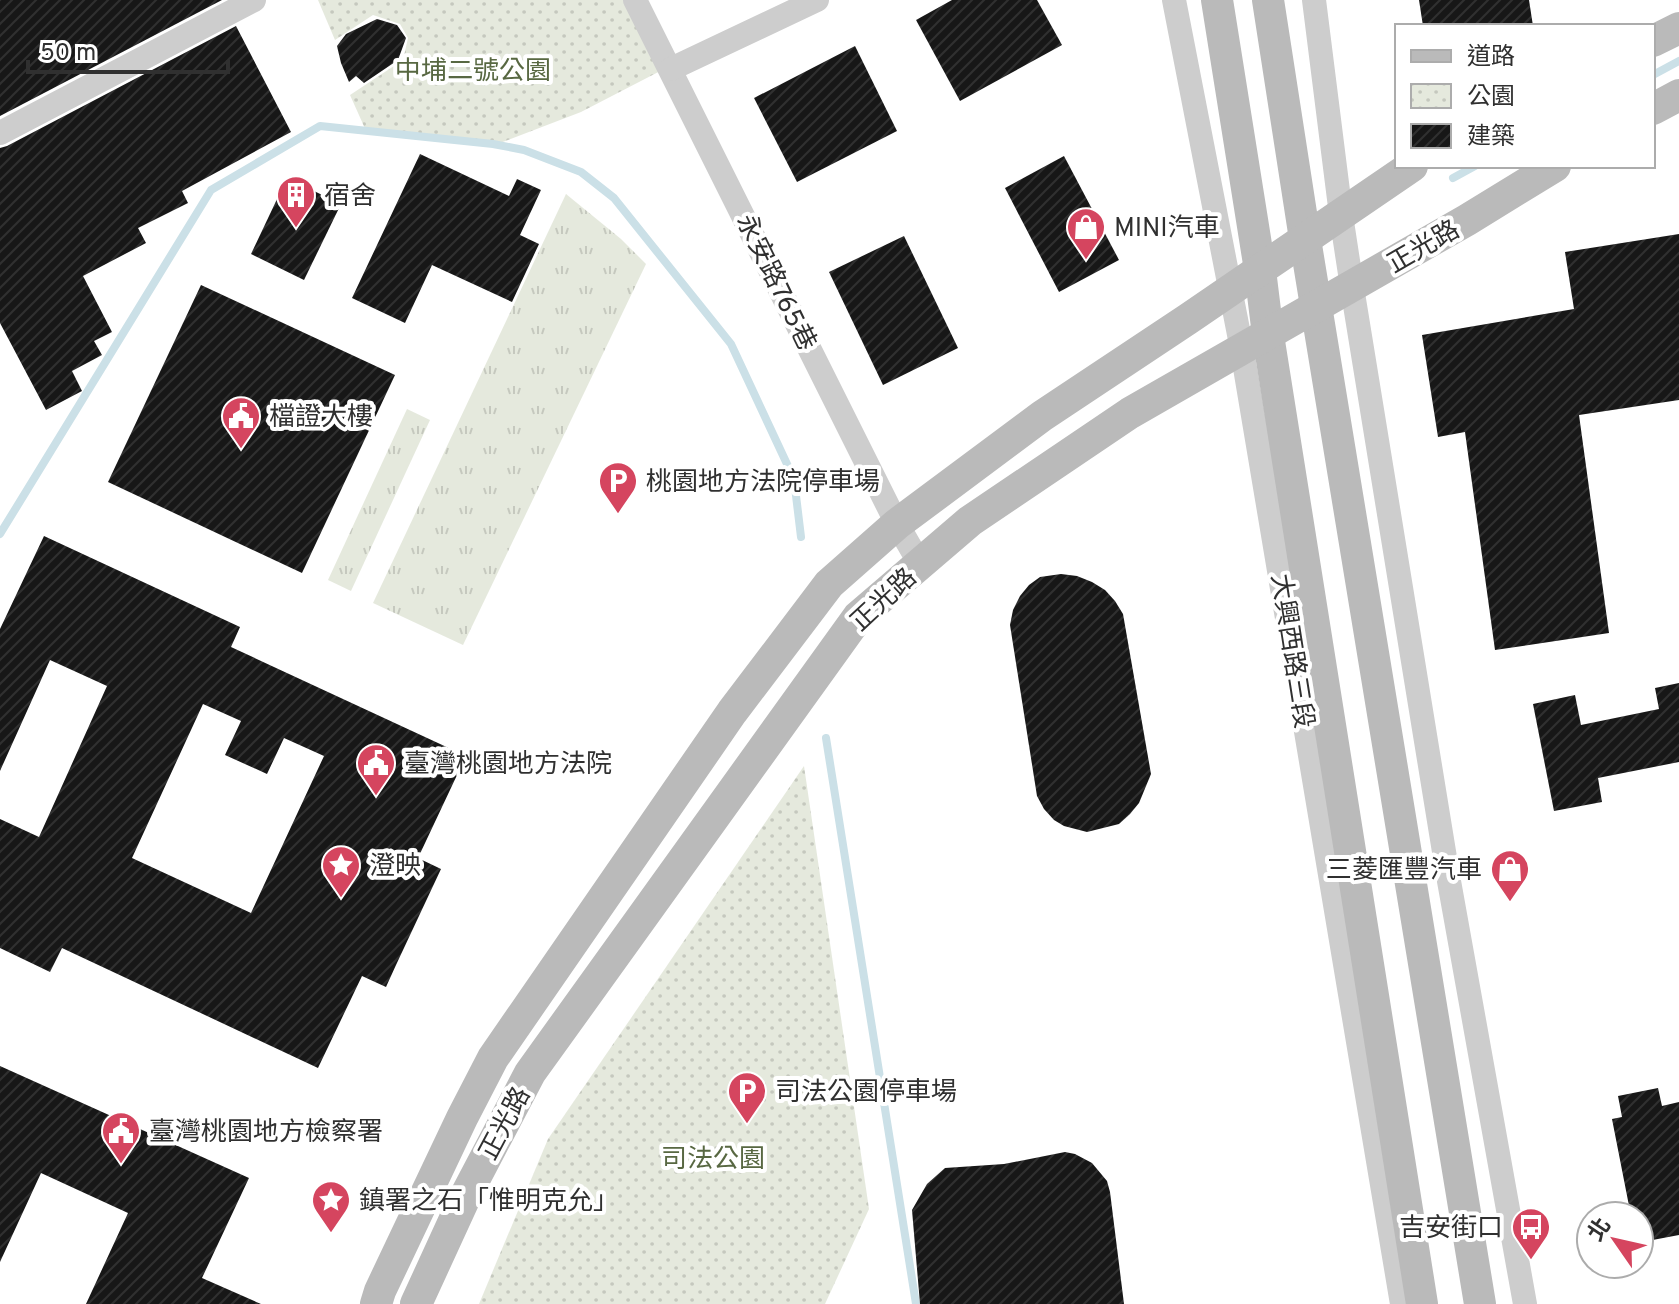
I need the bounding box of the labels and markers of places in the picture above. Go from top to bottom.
building icon: 宿舍 [275,174,317,229]
place label: 宿舍 [324,181,376,214]
shop icon: MINI汽車 [1065,206,1107,261]
place label: MINI汽車 [1114,213,1220,246]
public building icon: 檔證大樓 [220,395,262,450]
place label: 檔證大樓 [269,402,373,435]
parking icon: 桃園地方法院停車場 [597,460,639,515]
place label: 桃園地方法院停車場 [646,467,880,500]
public building icon: 臺灣桃園地方法院 [355,742,397,797]
place label: 臺灣桃園地方法院 [404,749,612,782]
place icon: 澄映 [320,844,362,899]
shop icon: 三菱匯豐汽車 [1489,848,1531,903]
place label: 澄映 [369,851,421,884]
place label: 三菱匯豐汽車 [1326,855,1482,888]
parking icon: 司法公園停車場 [726,1070,768,1125]
place label: 司法公園停車場 [775,1077,957,1110]
public building icon: 臺灣桃園地方檢察署 [100,1110,142,1165]
place label: 臺灣桃園地方檢察署 [149,1117,383,1150]
place icon: 鎮署之石「惟明克允」 [310,1179,352,1234]
place label: 鎮署之石「惟明克允」 [359,1186,619,1219]
bus stop icon: 吉安街口 [1510,1206,1552,1261]
place label: 吉安街口 [1399,1213,1503,1246]

